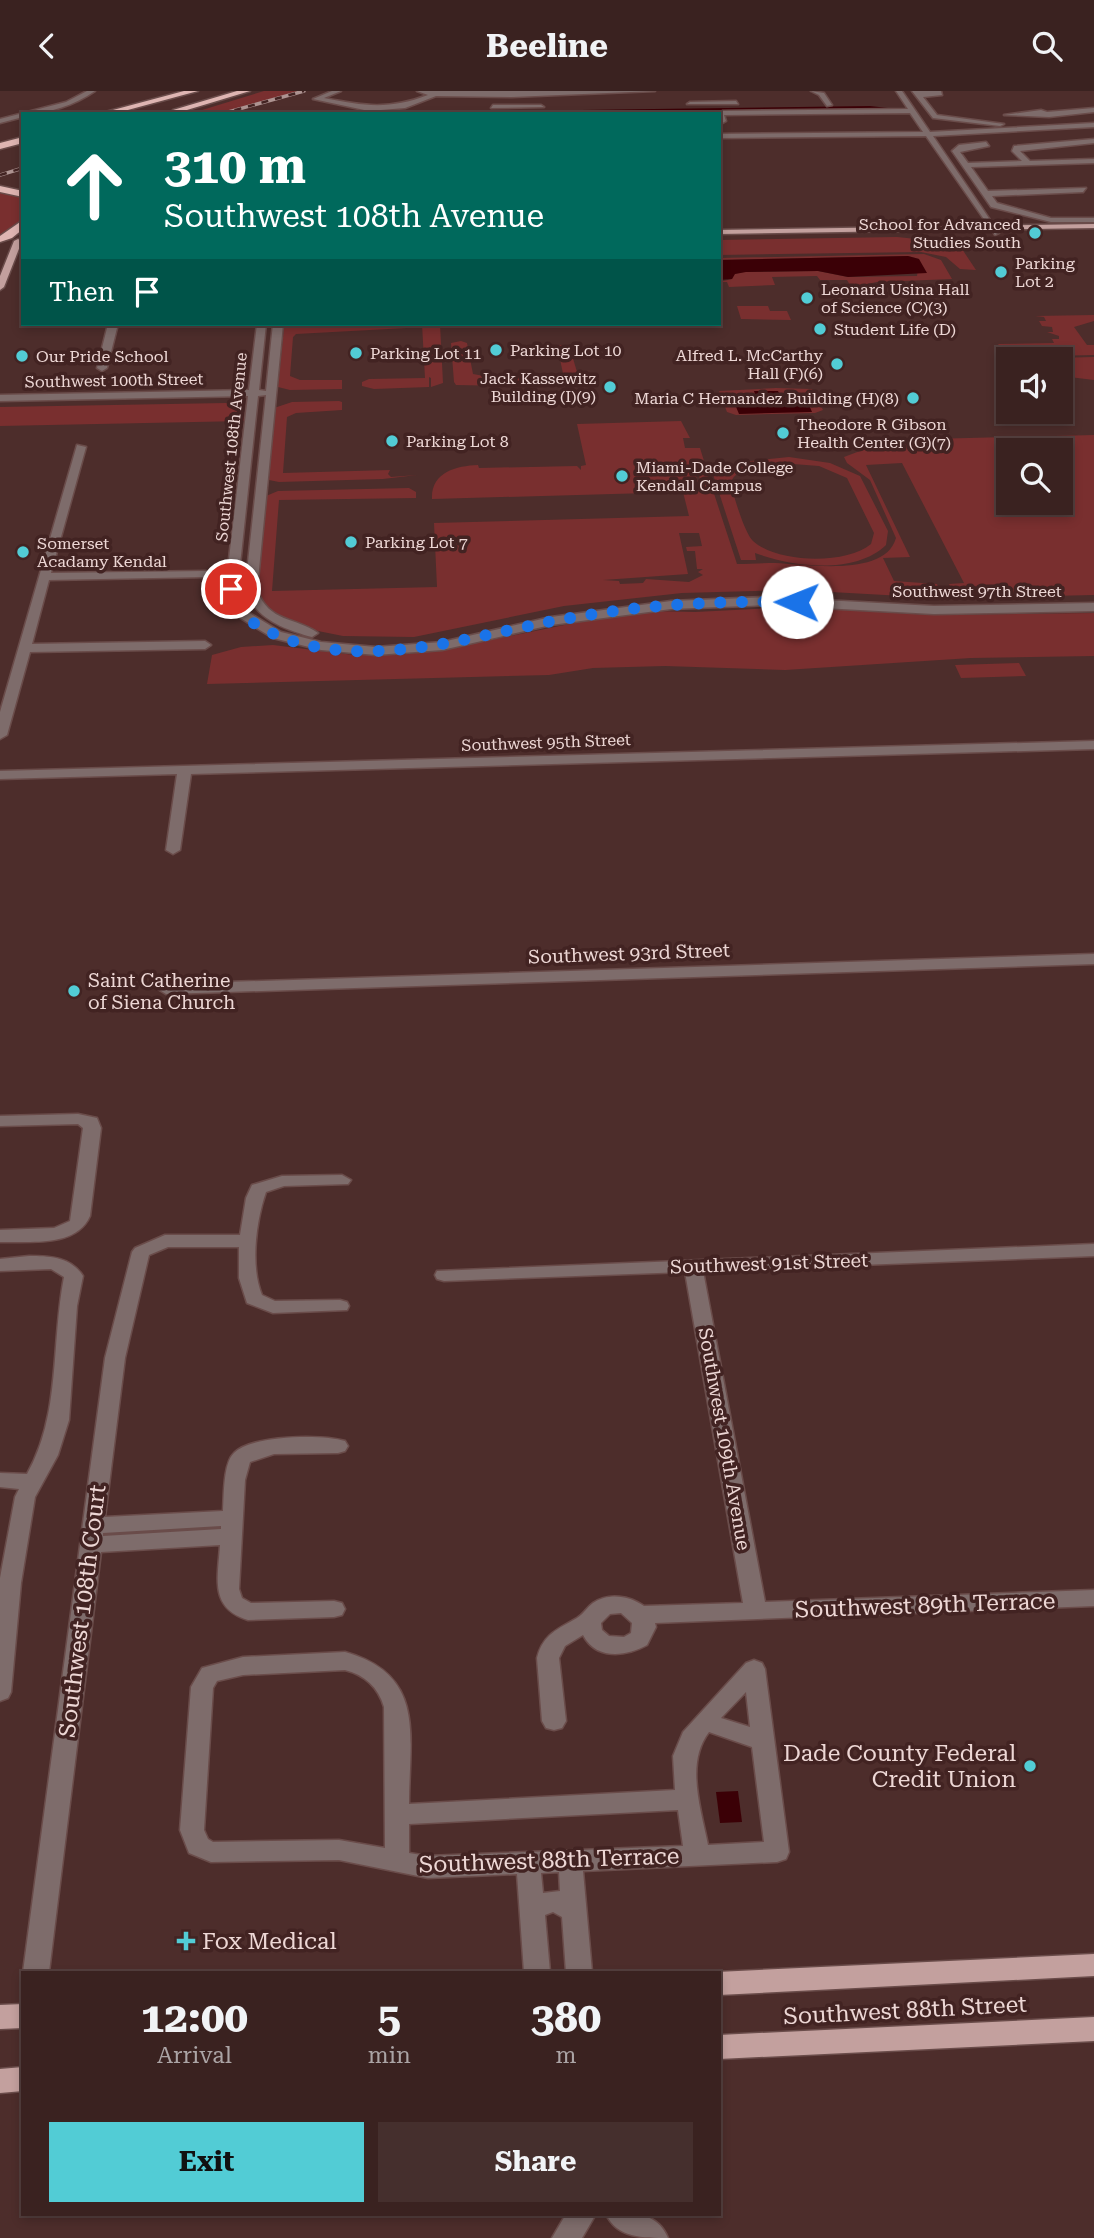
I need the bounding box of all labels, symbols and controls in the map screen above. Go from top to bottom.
icon: back [28,27,66,65]
text: Beeline [486,27,608,65]
icon: search [1028,27,1066,65]
text: 310 m [164,138,306,195]
icon: ahead [49,140,140,231]
text: Southwest 108th Avenue [164,197,544,235]
place label: School for Advanced Studies South [859,215,1021,252]
marker: School for Advanced Studies South [1027,225,1043,241]
place label: Parking Lot 2 [1015,254,1076,291]
marker: Parking Lot 2 [993,264,1009,280]
icon: arrive [128,273,166,311]
text: Then [49,277,114,307]
place label: Leonard Usina Hall of Science (C)(3) [821,280,970,317]
marker: Leonard Usina Hall of Science (C)(3) [799,290,815,306]
place label: Student Life (D) [834,320,956,339]
marker: Student Life (D) [812,321,828,337]
place label: Parking Lot 10 [510,341,622,360]
marker: Parking Lot 10 [488,342,504,358]
place label: Parking Lot 11 [370,344,482,363]
marker: Parking Lot 11 [348,345,364,361]
place label: Alfred L. McCarthy Hall (F)(6) [676,346,824,383]
place label: Our Pride School [36,347,169,366]
map controls [996,347,1073,515]
button: sound [996,347,1073,424]
marker: Our Pride School [14,348,30,364]
street label: Southwest 108th Avenue [212,351,251,543]
marker: Alfred L. McCarthy Hall (F)(6) [829,356,845,372]
street label: Southwest 100th Street [25,369,203,392]
place label: Jack Kassewitz Building (I)(9) [480,369,596,406]
marker: Jack Kassewitz Building (I)(9) [602,379,618,395]
place label: Maria C Hernandez Building (H)(8) [634,389,899,408]
marker: Maria C Hernandez Building (H)(8) [905,390,921,406]
place label: Theodore R Gibson Health Center (G)(7) [797,415,951,452]
marker: Theodore R Gibson Health Center (G)(7) [775,425,791,441]
place label: Parking Lot 8 [406,432,509,451]
marker: Parking Lot 8 [384,433,400,449]
button: search [996,438,1073,515]
place label: Miami-Dade College Kendall Campus [636,458,793,495]
marker: Miami-Dade College Kendall Campus [614,468,630,484]
place label: Parking Lot 7 [365,533,468,552]
place label: Somerset Acadamy Kendal [37,534,167,571]
marker: Parking Lot 7 [343,534,359,550]
marker: Somerset Acadamy Kendal [15,544,31,560]
pin [201,559,261,619]
position arrow [760,565,834,639]
icon: arrive [212,570,250,608]
street label: Southwest 97th Street [892,582,1062,601]
street label: Southwest 95th Street [461,730,631,755]
street label: Southwest 93rd Street [528,938,730,969]
place label: Saint Catherine of Siena Church [88,969,235,1014]
marker: Saint Catherine of Siena Church [66,983,82,999]
street label: Southwest 91st Street [670,1249,868,1278]
street label: Southwest 109th Avenue [694,1326,755,1552]
street label: Southwest 108th Court [54,1483,111,1739]
street label: Southwest 89th Terrace [794,1587,1056,1624]
place label: Dade County Federal Credit Union [783,1740,1016,1793]
marker: Dade County Federal Credit Union [1022,1758,1038,1774]
street label: Southwest 88th Terrace [418,1842,680,1879]
place label: Fox Medical [202,1928,337,1955]
marker: Fox Medical [176,1931,196,1951]
street label: Southwest 88th Street [783,1991,1028,2030]
text: 12:00 [141,1993,248,2042]
text: 5 [378,1993,401,2042]
text: 380 [531,1993,601,2042]
text: Arrival [157,2042,232,2069]
text: min [368,2042,411,2069]
text: m [555,2042,576,2069]
button: Exit [49,2122,364,2202]
button: Share [378,2122,693,2202]

